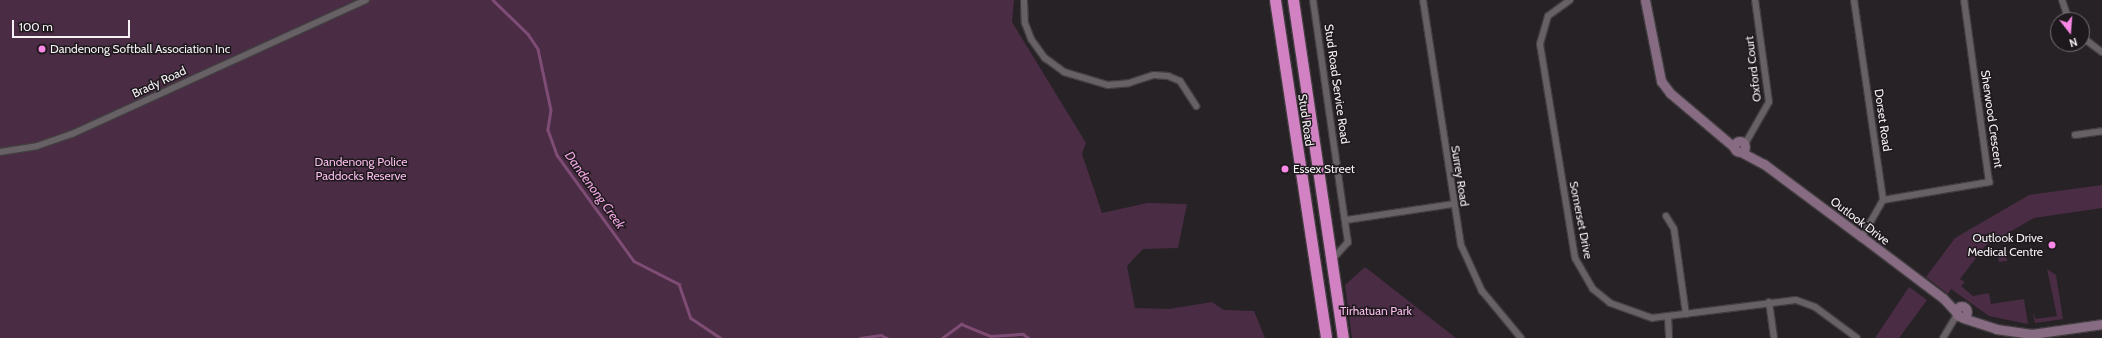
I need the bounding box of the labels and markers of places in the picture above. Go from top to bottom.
place label: Dandenong Softball Association Inc [50,42,230,56]
marker: Dandenong Softball Association Inc [37,44,47,54]
place label: Essex Street [1293,162,1355,176]
marker: Essex Street [1280,164,1290,174]
place label: Outlook Drive Medical Centre [1968,231,2043,259]
marker: Outlook Drive Medical Centre [2046,239,2058,251]

